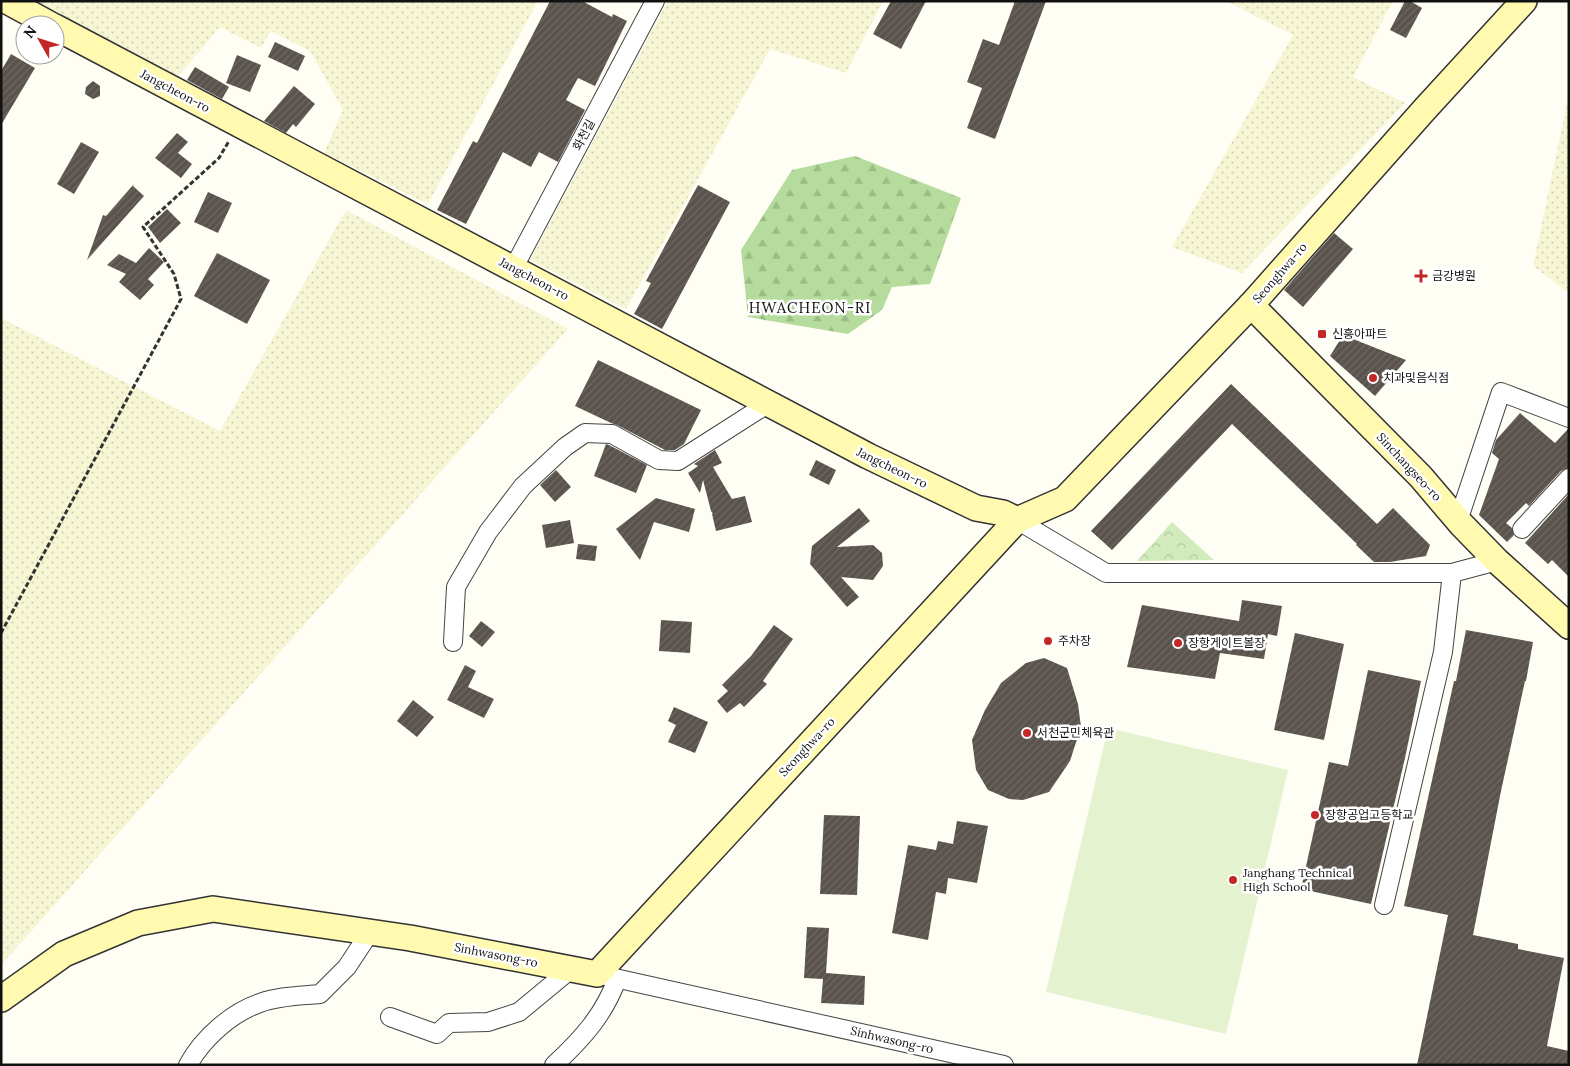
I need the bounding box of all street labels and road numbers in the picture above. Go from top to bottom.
street label: Jangcheon-ro [137,65,213,115]
street label: 화천길 [569,117,598,153]
street label: Seonghwa-ro [1249,239,1310,306]
street label: Jangcheon-ro [496,253,572,303]
street label: Sinchangseo-ro [1374,429,1445,504]
street label: Jangcheon-ro [854,444,930,491]
street label: Seonghwa-ro [775,714,838,779]
street label: Sinhwasong-ro [453,939,539,970]
street label: Sinhwasong-ro [849,1023,935,1056]

